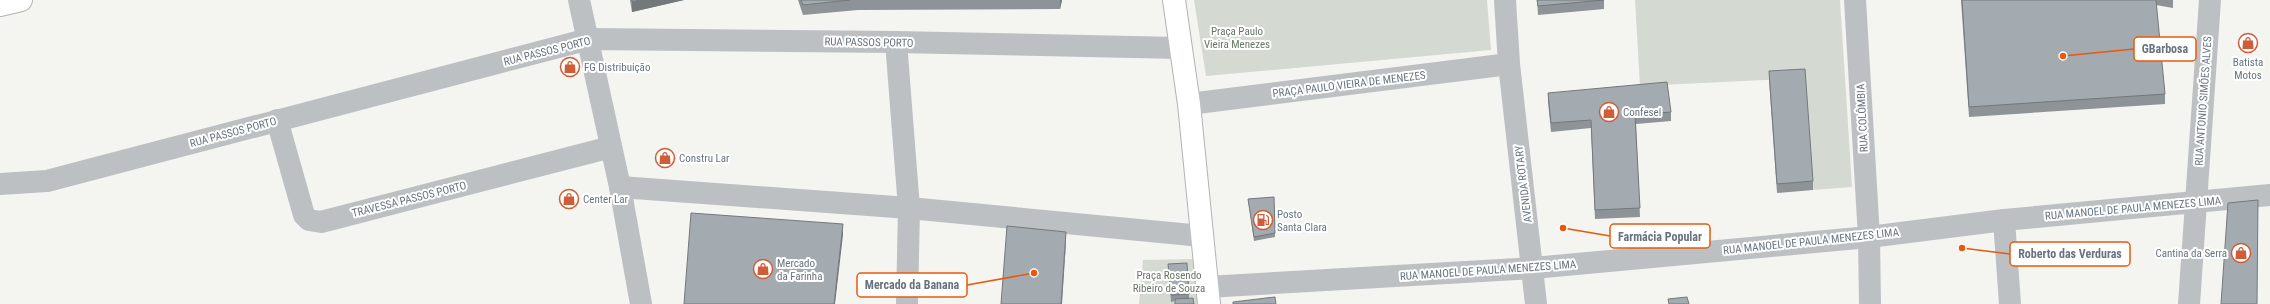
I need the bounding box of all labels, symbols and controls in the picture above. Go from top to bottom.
park label: Praça Paulo Vieira Menezes [1204,25,1270,51]
shop icon: Batista Motos [2237,32,2259,54]
street label: RUA PASSOS PORTO [502,34,592,69]
street label: RUA PASSOS PORTO [824,35,914,50]
street label: RUA ANTONIO SIMÕES ALVES [2192,36,2215,166]
callout: GBarbosa [2134,37,2196,61]
text: GBarbosa [2142,42,2189,56]
shop icon: FG Distribuição [559,56,581,78]
place label: Batista Motos [2233,56,2263,82]
place label: FG Distribuição [584,61,651,74]
street label: PRAÇA PAULO VIEIRA DE MENEZES [1272,69,1427,100]
street label: RUA COLÔMBIA [1854,83,1871,153]
shop icon: Confesel [1598,101,1620,123]
place label: Confesel [1623,106,1661,119]
street label: RUA PASSOS PORTO [188,115,278,150]
street label: AVENIDA ROTARY [1512,145,1535,223]
shop icon: Constru Lar [654,147,676,169]
place label: Constru Lar [679,152,730,165]
street label: TRAVESSA PASSOS PORTO [350,179,468,220]
shop icon: Center Lar [558,188,580,210]
place label: Center Lar [583,193,629,206]
street label: RUA MANOEL DE PAULA MENEZES LIMA [2044,194,2222,223]
place label: Posto Santa Clara [1277,208,1327,234]
fuel station icon: Posto Santa Clara [1252,209,1274,231]
callout: Farmácia Popular [1610,224,1710,248]
street label: RUA MANOEL DE PAULA MENEZES LIMA [1723,226,1900,257]
text: Farmácia Popular [1618,230,1702,244]
callout: Roberto das Verduras [2010,242,2130,266]
shop icon: Cantina da Serra [2230,242,2252,264]
text: Roberto das Verduras [2018,247,2122,261]
place label: Cantina da Serra [2155,247,2227,260]
place label: Mercado da Farinha [777,257,822,283]
shop icon: Mercado da Farinha [752,258,774,280]
street label: RUA MANOEL DE PAULA MENEZES LIMA [1399,258,1577,283]
park label: Praça Rosendo Ribeiro de Souza [1133,269,1205,295]
callout: Mercado da Banana [857,273,967,297]
text: Mercado da Banana [865,278,960,292]

